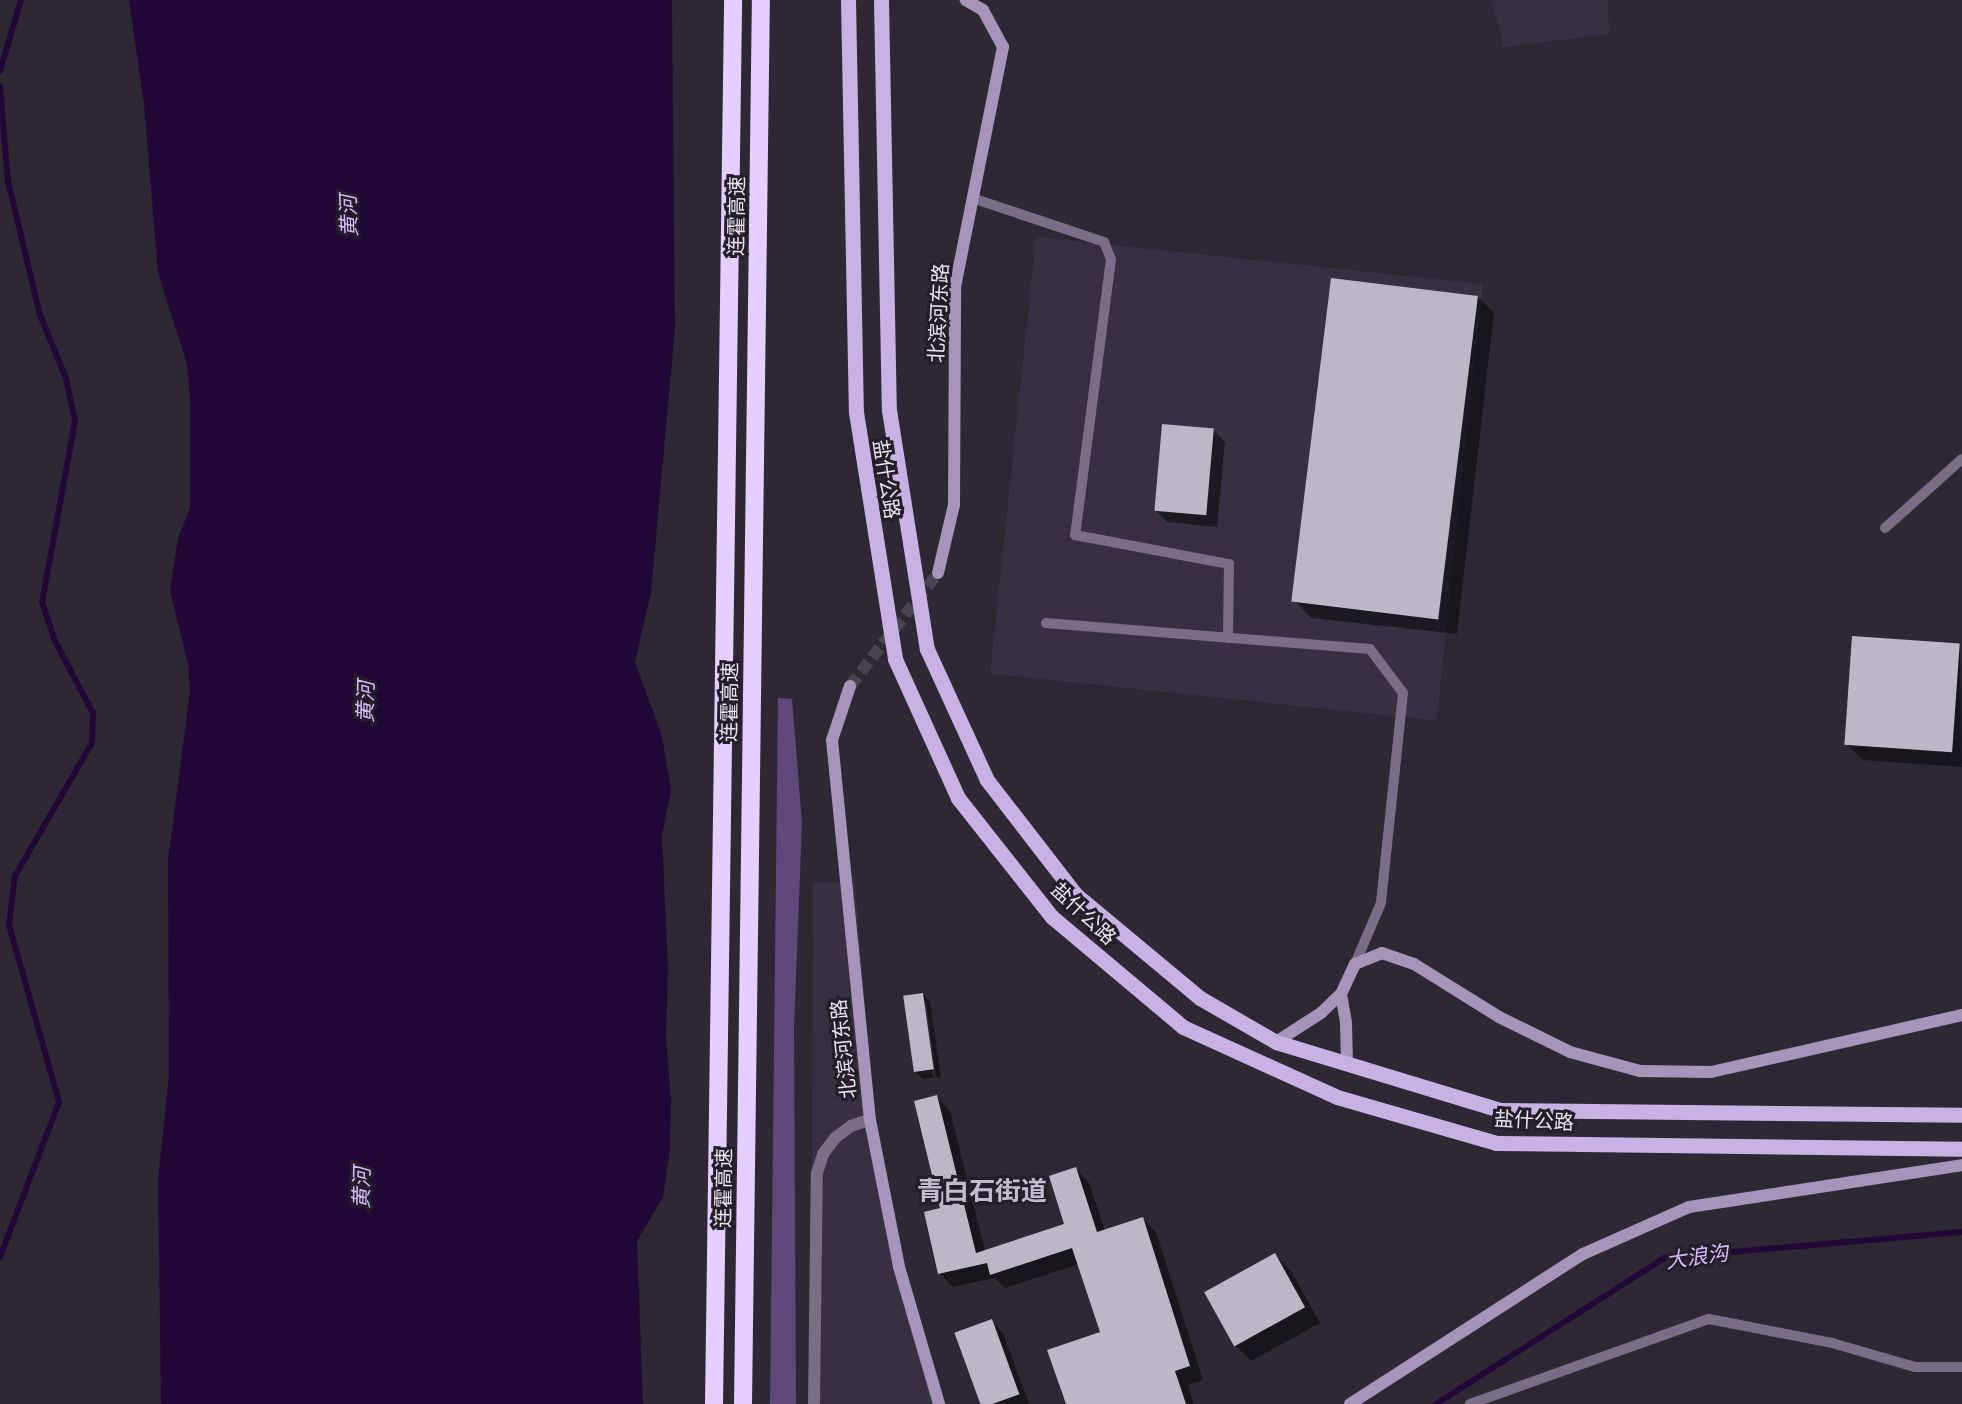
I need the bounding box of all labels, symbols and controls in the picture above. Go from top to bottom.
street label: 连霍高速 [723,176,749,256]
water label: 黄河 [336,195,362,237]
street label: 北滨河东路 [923,262,953,364]
street label: 盐什公路 [869,438,905,520]
street label: 连霍高速 [716,662,742,742]
water label: 黄河 [353,681,379,723]
street label: 盐什公路 [1047,877,1121,949]
street label: 北滨河东路 [826,998,860,1100]
street label: 盐什公路 [1493,1106,1575,1134]
street label: 连霍高速 [710,1148,736,1228]
water label: 黄河 [349,1167,375,1209]
district label: 青白石街道 [917,1175,1047,1207]
water label: 大浪沟 [1664,1240,1730,1274]

